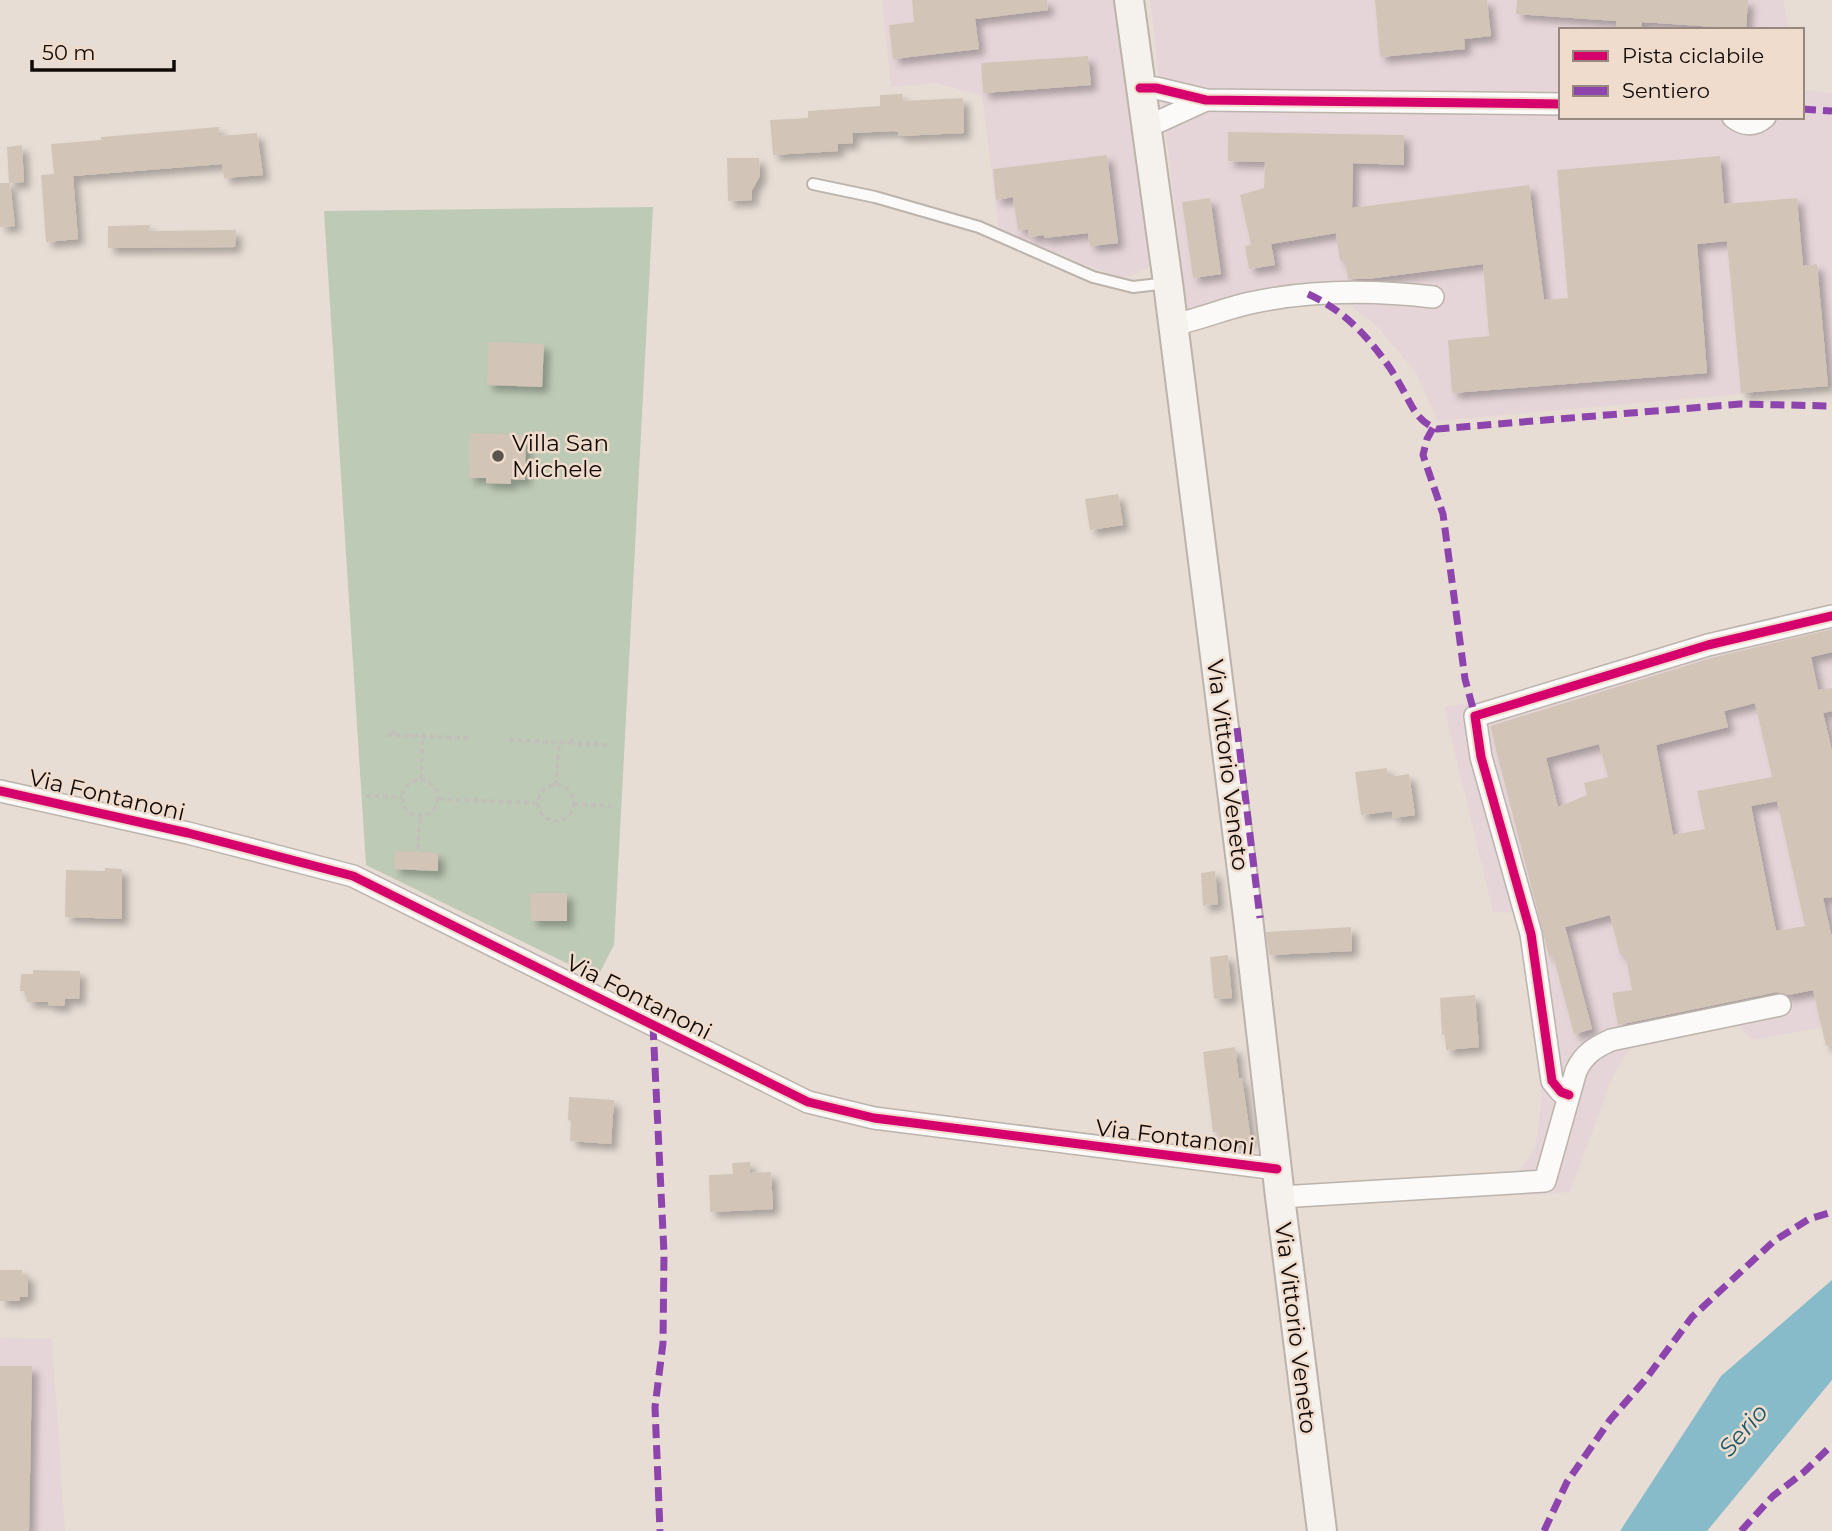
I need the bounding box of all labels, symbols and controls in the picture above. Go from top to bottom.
scale bar [32,28,173,72]
legend [1559,28,1804,119]
text: 50 m [42,40,96,65]
text: Pista ciclabile [1622,43,1764,68]
text: Sentiero [1622,78,1710,103]
place label: Villa San Michele [512,429,609,483]
marker: Villa San Michele [490,448,506,464]
street label: Via Vittorio Veneto [1201,658,1255,872]
street label: Via Fontanoni [26,763,188,827]
street label: Via Fontanoni [561,948,717,1046]
street label: Via Fontanoni [1094,1113,1256,1161]
street label: Via Vittorio Veneto [1269,1221,1323,1435]
water label: Serio [1712,1398,1774,1462]

